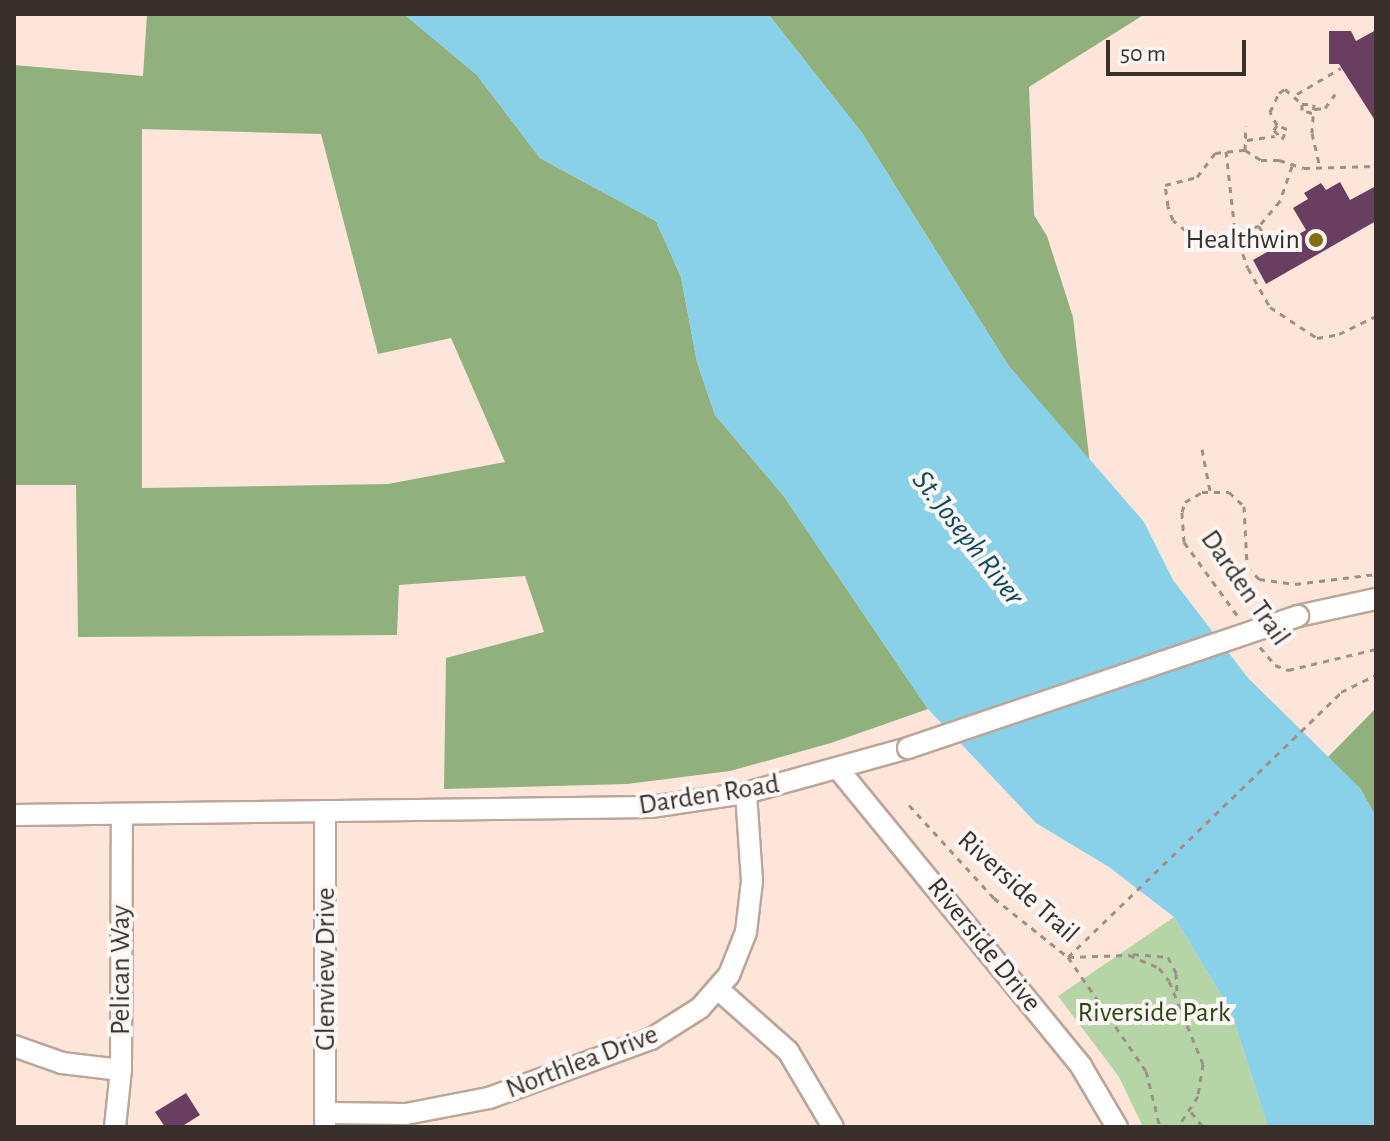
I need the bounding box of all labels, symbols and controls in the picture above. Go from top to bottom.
scale bar [1110,24,1250,74]
text: 50 m [1120,42,1166,66]
place label: Healthwin [1186,223,1300,257]
marker: Healthwin [1307,231,1325,249]
water label: St. Joseph River [904,463,1032,613]
street label: Darden Trail [1193,524,1297,652]
street label: Darden Road [636,767,782,823]
street label: Riverside Trail [950,824,1086,950]
street label: Riverside Drive [920,871,1048,1019]
street label: Glenview Drive [309,887,343,1051]
street label: Pelican Way [104,905,138,1035]
park label: Riverside Park [1077,996,1231,1030]
street label: Northlea Drive [501,1018,663,1106]

